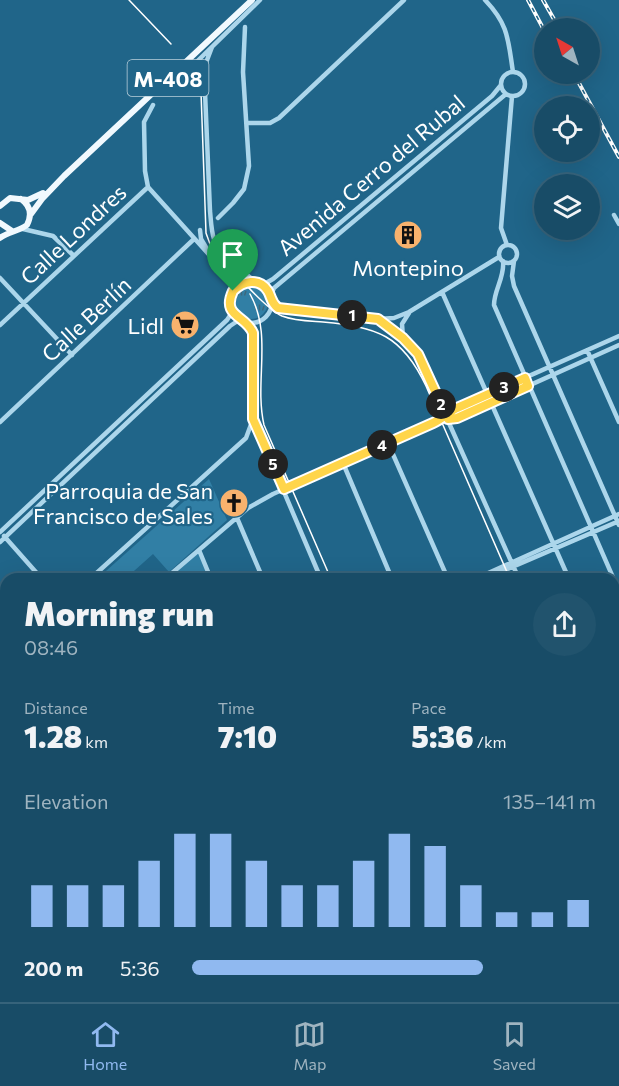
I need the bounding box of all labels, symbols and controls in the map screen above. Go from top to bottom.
north arrow [534,18,600,84]
map controls [534,18,600,240]
road number: M-408 [128,60,208,96]
street label: Avenida Cerro del Rubal [272,89,470,261]
button: locate [534,96,600,162]
button: layers [534,174,600,240]
street label: Calle Londres [15,178,131,290]
building icon: Montepino [392,219,424,251]
pin [207,229,258,291]
icon: arrive [216,238,249,271]
place label: Montepino [352,254,464,281]
street label: Calle Berlín [36,271,136,367]
pin: 1 [337,300,367,330]
text: 1 [348,305,356,324]
supermarket icon: Lidl [169,309,201,341]
place label: Lidl [127,312,164,339]
pin: 3 [489,372,519,402]
text: 3 [499,377,509,396]
pin: 2 [426,389,456,419]
text: 2 [436,394,446,413]
pin: 4 [367,430,397,460]
text: 4 [377,435,387,454]
pin: 5 [258,449,288,479]
text: 5 [268,454,278,473]
place label: Parroquia de San Francisco de Sales [33,477,213,529]
church icon: Parroquia de San Francisco de Sales [218,487,250,519]
text: Morning run [24,592,214,633]
button: share [533,593,596,656]
text: 08:46 [24,635,78,659]
text: Distance [24,698,88,717]
text: Time [218,698,254,717]
text: Pace [411,698,446,717]
text: 1.28 [24,717,82,754]
text: 7:10 [218,717,277,754]
text: 5:36 [411,717,474,754]
text: km [82,732,108,751]
text: /km [474,732,507,751]
text: Elevation [24,789,109,813]
text: 135–141 m [503,789,596,813]
text: 200 m [24,956,83,980]
text: 5:36 [120,956,160,980]
tab: Home [83,1018,127,1073]
tab: Map [293,1018,326,1073]
tab: Saved [493,1018,536,1073]

